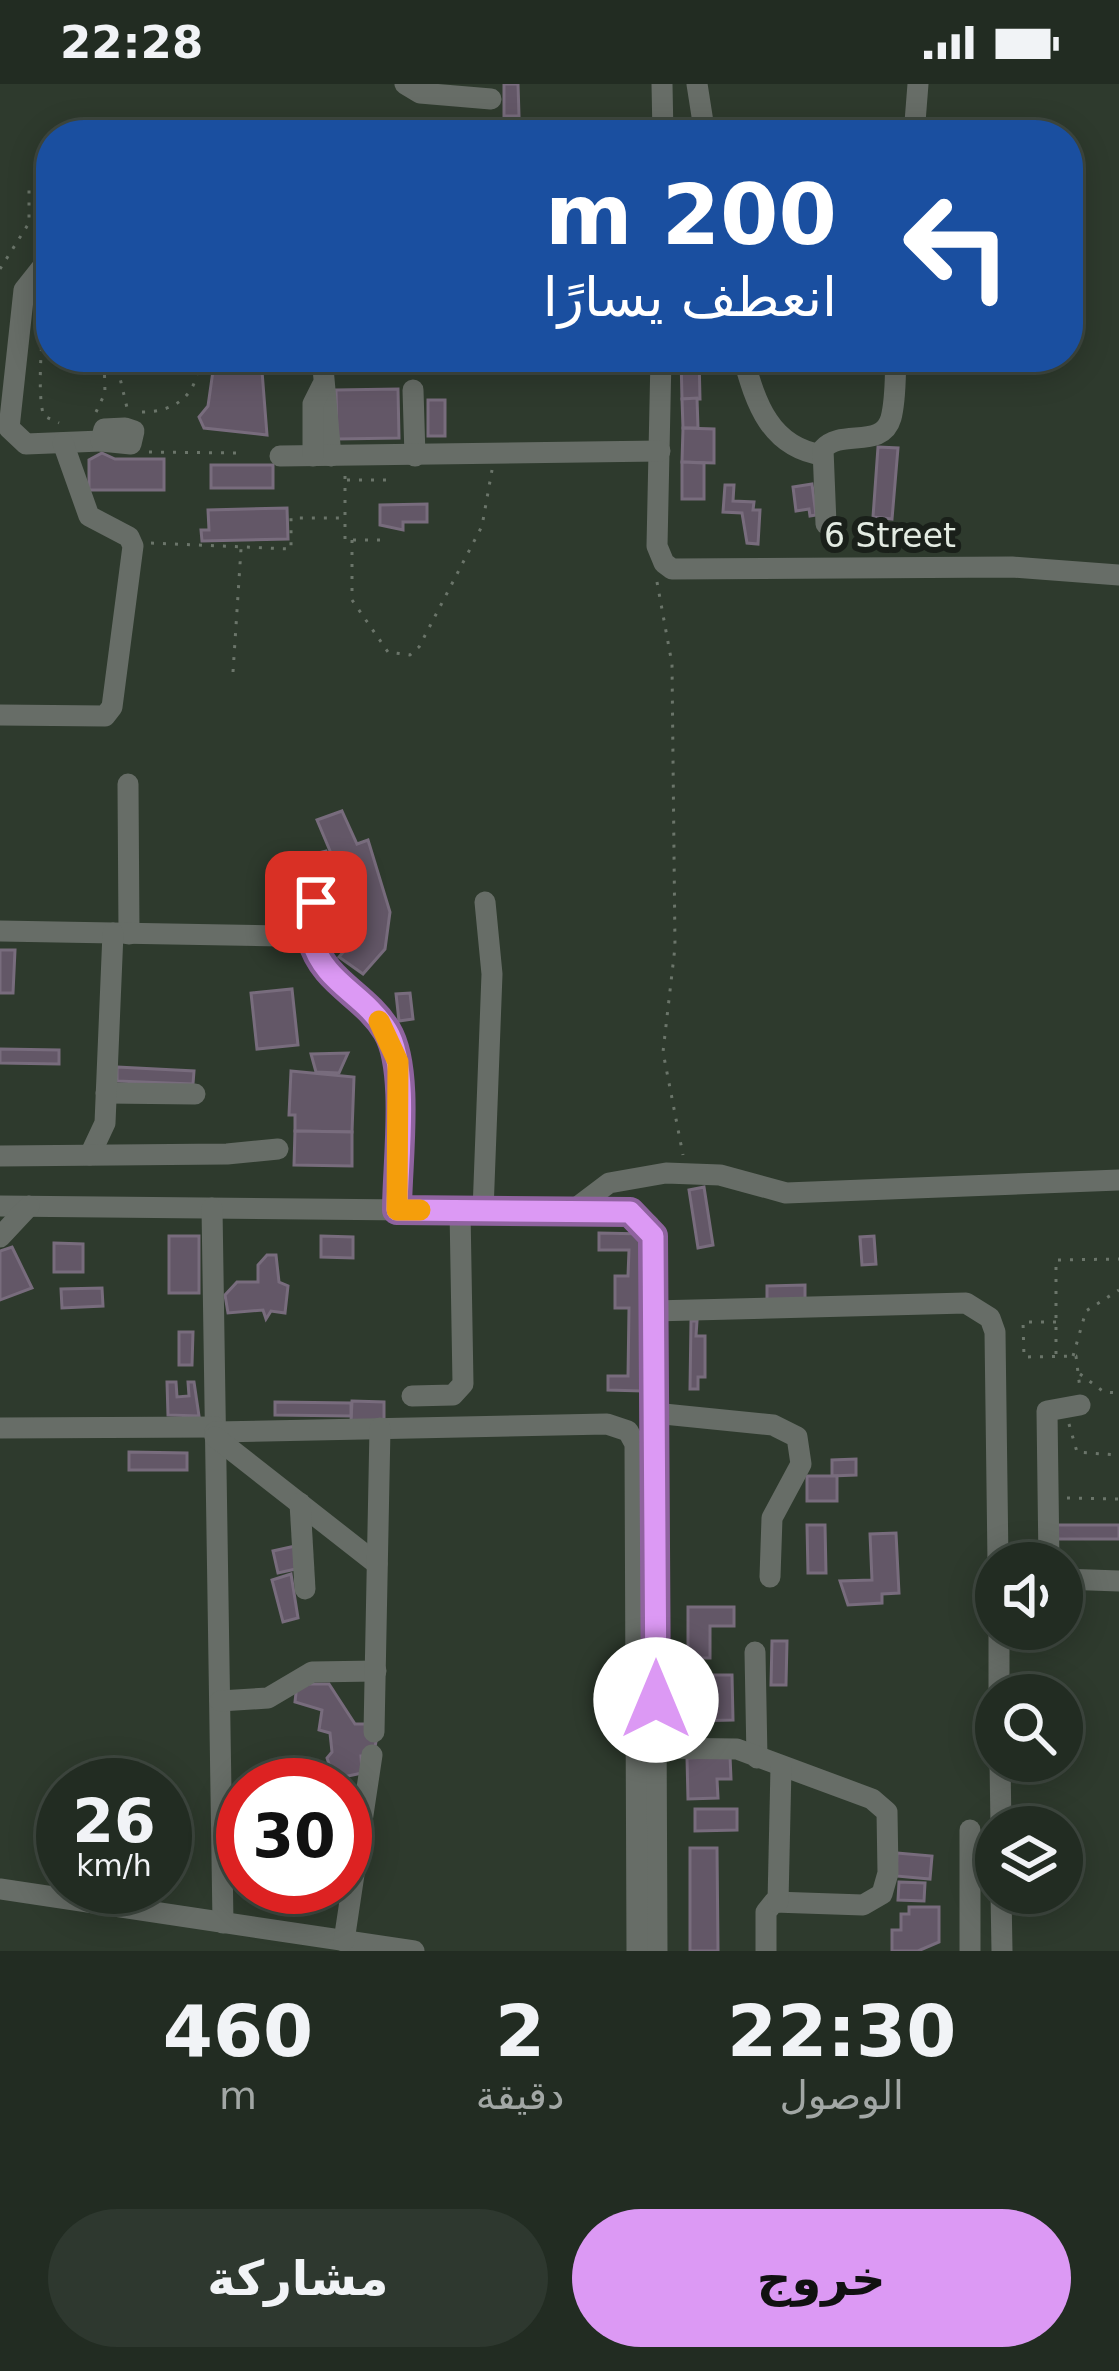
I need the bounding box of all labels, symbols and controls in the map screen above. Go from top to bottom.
text: 22:28 [60,16,203,69]
text: 200 m [545,166,837,264]
icon: left [879,168,1035,324]
text: انعطف يسارًا [543,266,837,329]
street label: 6 Street [824,516,956,555]
pin [265,851,367,953]
icon: arrive [283,869,349,935]
map controls [975,1542,1083,1914]
button: sound [975,1542,1083,1650]
position arrow [593,1637,719,1763]
button: search [975,1674,1083,1782]
speed limit sign: 30 [216,1758,372,1914]
text: 26 [72,1786,156,1856]
button: layers [975,1806,1083,1914]
text: km/h [76,1848,152,1883]
text: 460 [163,1989,313,2073]
text: 2 [495,1989,545,2073]
text: 22:30 [727,1989,956,2073]
text: m [219,2073,257,2118]
text: دقيقة [476,2073,564,2118]
text: الوصول [779,2073,904,2118]
button: مشاركة [48,2209,548,2347]
button: خروج [572,2209,1071,2347]

